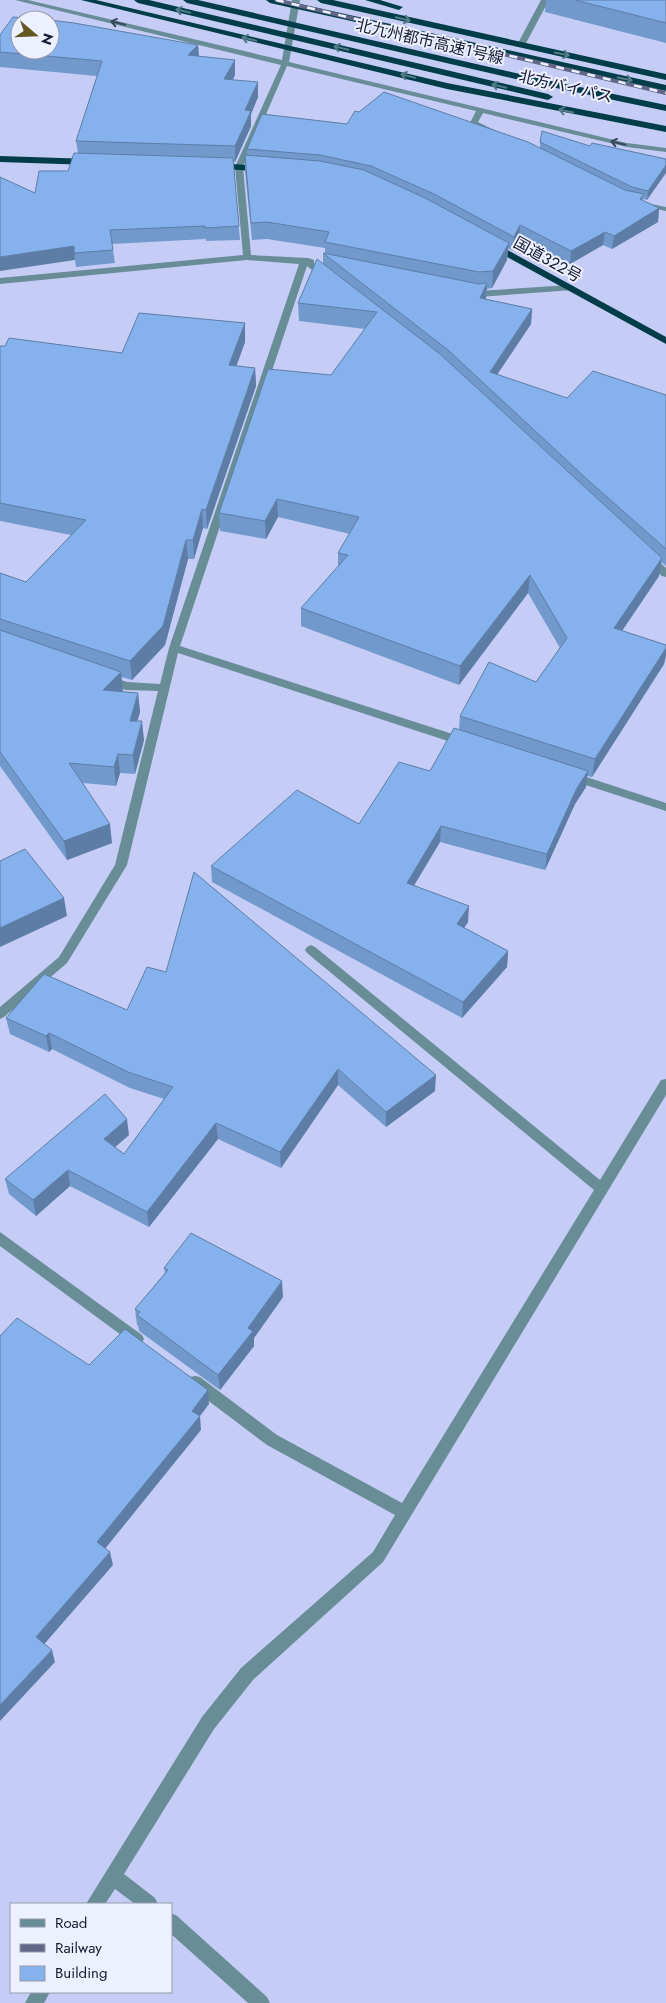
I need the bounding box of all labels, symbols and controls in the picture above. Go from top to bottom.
one-way arrow [176,6,192,15]
north arrow [10,10,60,60]
street label: 北九州都市高速1号線 [354,13,506,70]
one-way arrow [395,14,411,24]
one-way arrow [111,18,127,27]
text: N [36,31,59,48]
one-way arrow [242,34,258,43]
one-way arrow [334,43,350,52]
one-way arrow [553,50,569,59]
street label: 北方バイパス [517,65,615,108]
one-way arrow [400,71,416,80]
one-way arrow [617,75,633,85]
one-way arrow [492,81,508,90]
one-way arrow [559,105,575,115]
one-way arrow [610,138,626,147]
street label: 国道322号 [509,231,586,288]
legend [10,1903,172,1993]
text: Road [55,1912,87,1934]
text: Railway [55,1937,102,1959]
text: Building [55,1962,107,1984]

